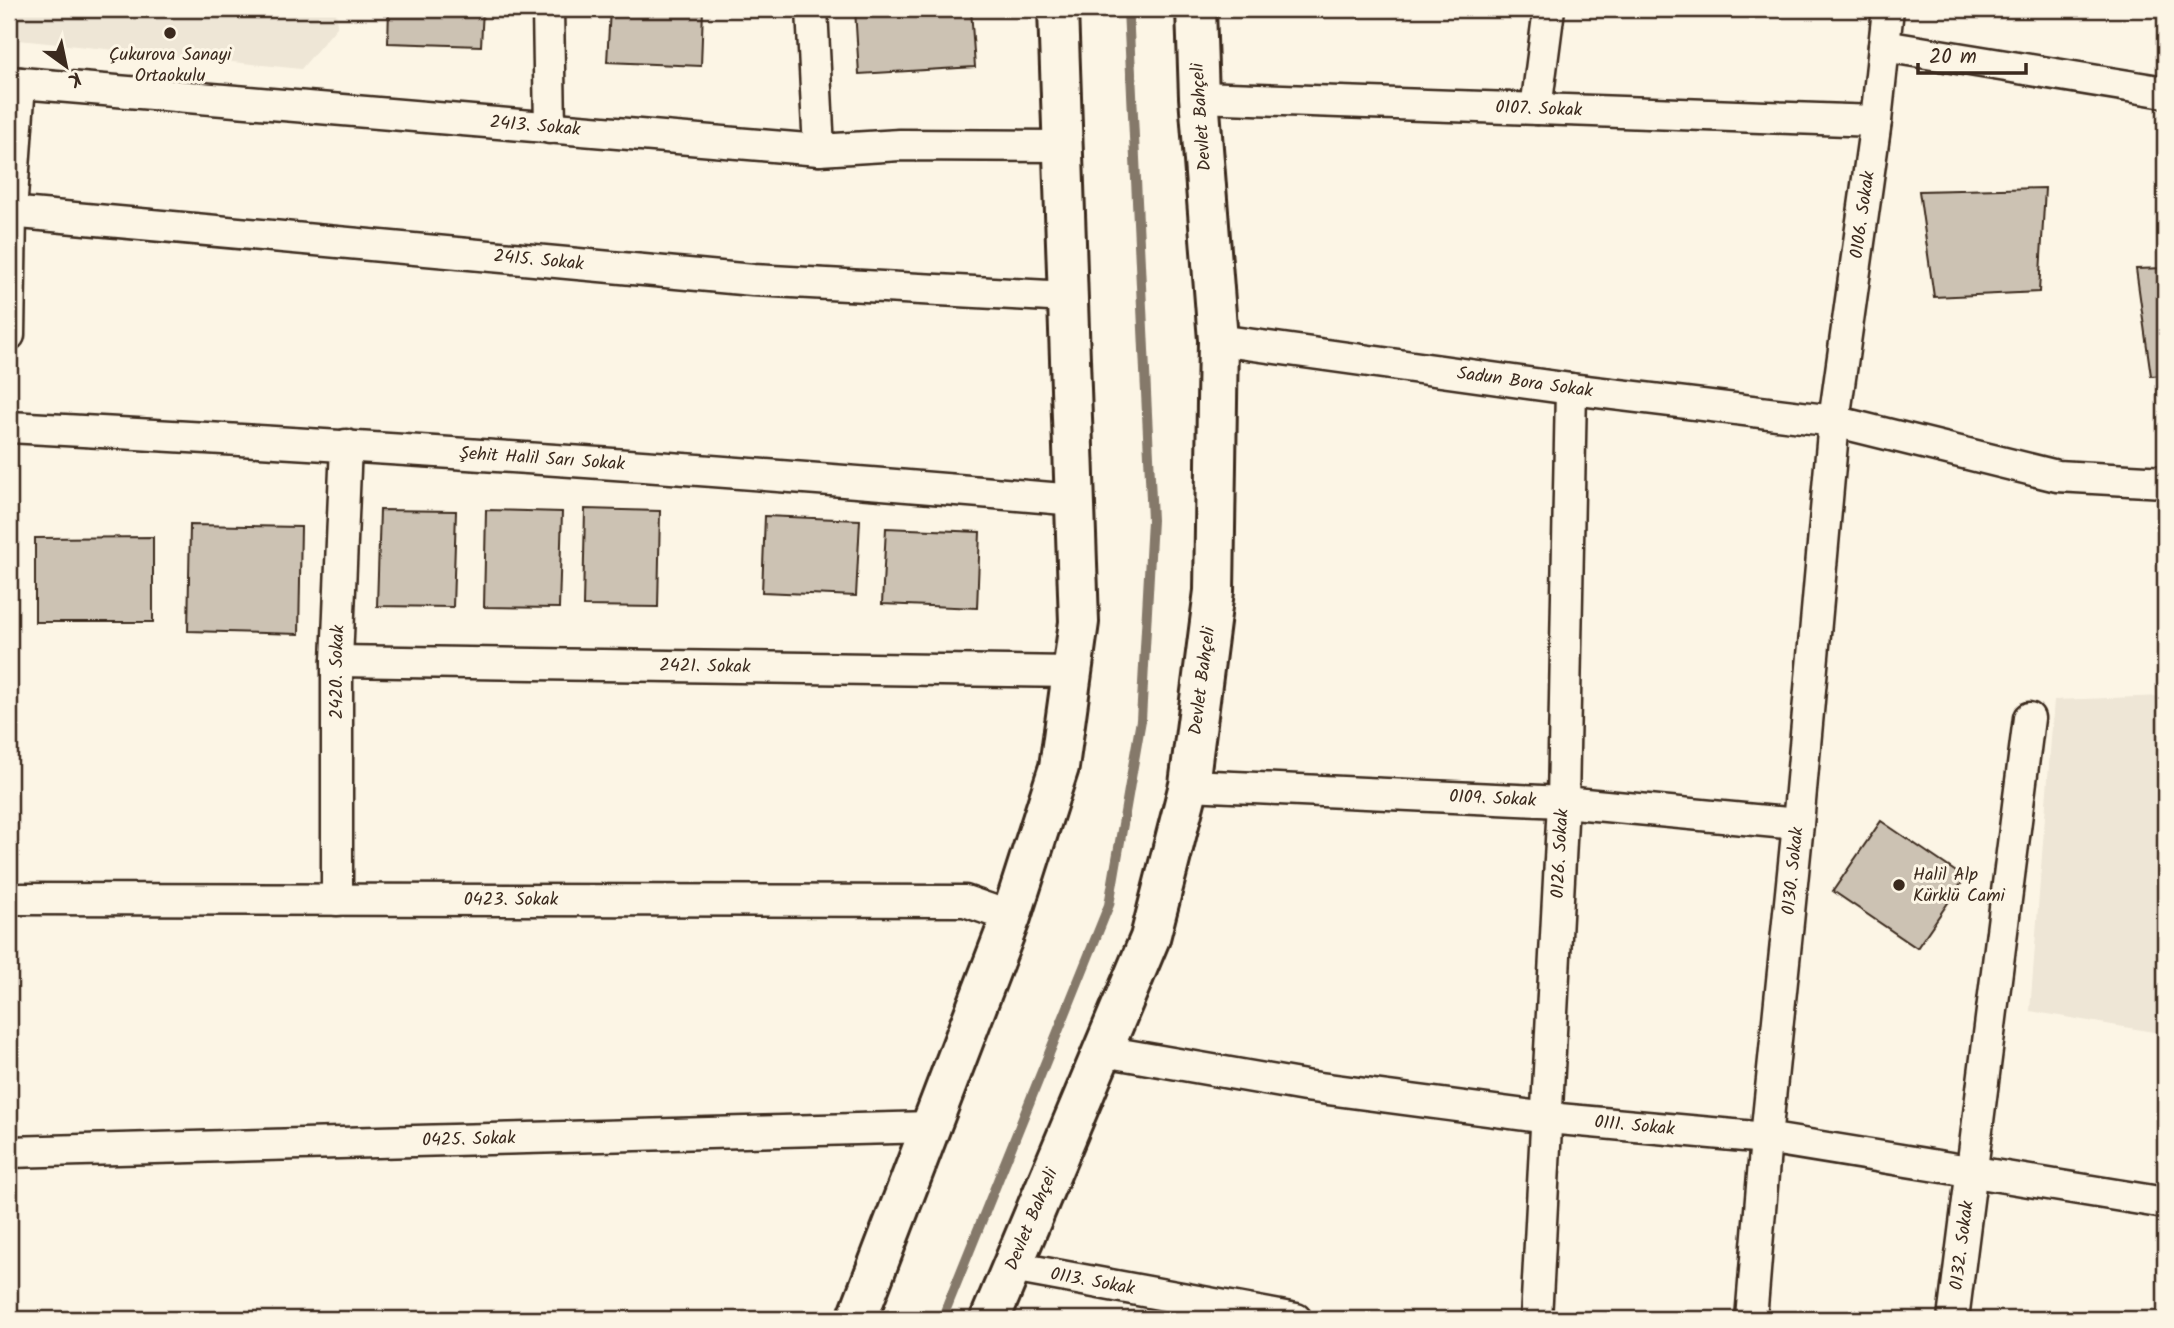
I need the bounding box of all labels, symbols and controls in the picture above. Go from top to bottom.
marker: Çukurova Sanayi Ortaokulu [162,25,178,41]
north arrow [32,32,102,102]
scale bar [1918,32,2027,76]
place label: Çukurova Sanayi Ortaokulu [109,41,232,91]
text: 20 m [1929,41,1977,74]
street label: Devlet Bahçeli [1184,61,1220,172]
text: K [61,63,87,94]
street label: 0107. Sokak [1495,93,1583,125]
street label: 2413. Sokak [489,108,582,144]
street label: 0106. Sokak [1842,169,1883,261]
street label: 2415. Sokak [493,242,586,279]
street label: Sadun Bora Sokak [1455,359,1595,406]
street label: Şehit Halil Sarı Sokak [458,439,626,479]
street label: 2420. Sokak [323,624,353,719]
street label: Devlet Bahçeli [1181,625,1224,737]
street label: 2421. Sokak [659,651,751,682]
street label: 0109. Sokak [1449,782,1537,815]
street label: 0126. Sokak [1543,808,1577,899]
street label: 0130. Sokak [1774,825,1812,917]
place label: Halil Alp Kürklü Cami [1913,861,2005,911]
marker: Halil Alp Kürklü Cami [1891,877,1907,893]
street label: 0423. Sokak [464,885,559,915]
street label: 0111. Sokak [1593,1108,1677,1144]
street label: 0425. Sokak [422,1124,517,1155]
street label: Devlet Bahçeli [997,1163,1066,1275]
street label: 0132. Sokak [1942,1199,1982,1292]
street label: 0113. Sokak [1048,1260,1138,1304]

